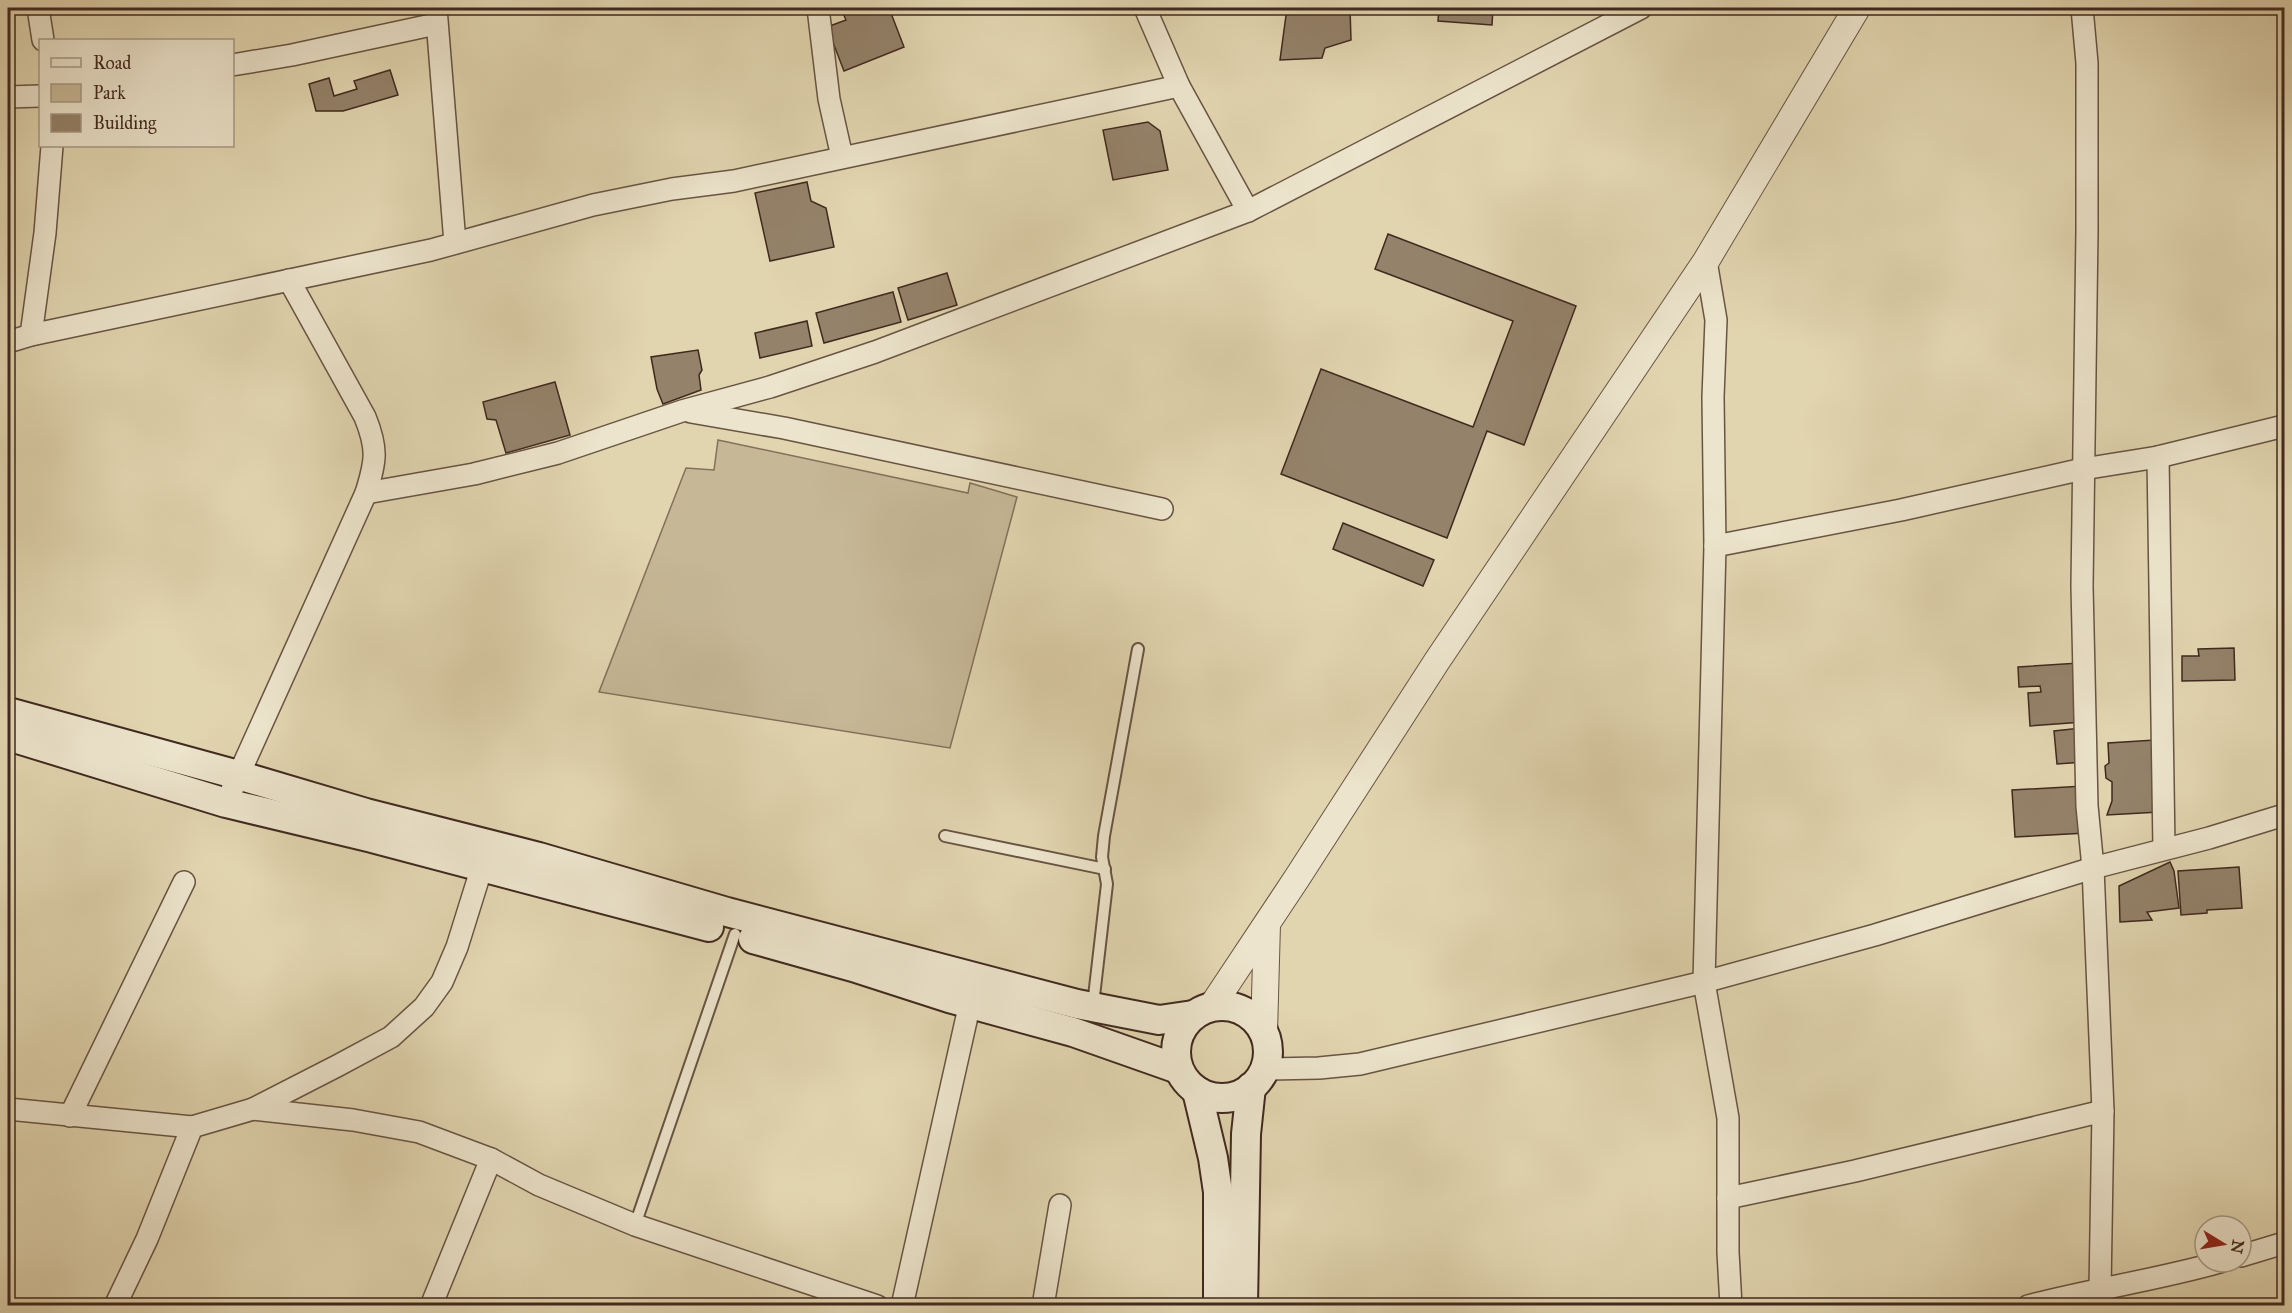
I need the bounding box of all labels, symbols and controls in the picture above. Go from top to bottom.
legend [39,39,234,147]
text: Road [93,52,131,74]
text: Park [93,82,126,104]
text: Building [93,112,157,135]
north arrow [2193,1214,2253,1274]
text: N [2227,1238,2248,1256]

